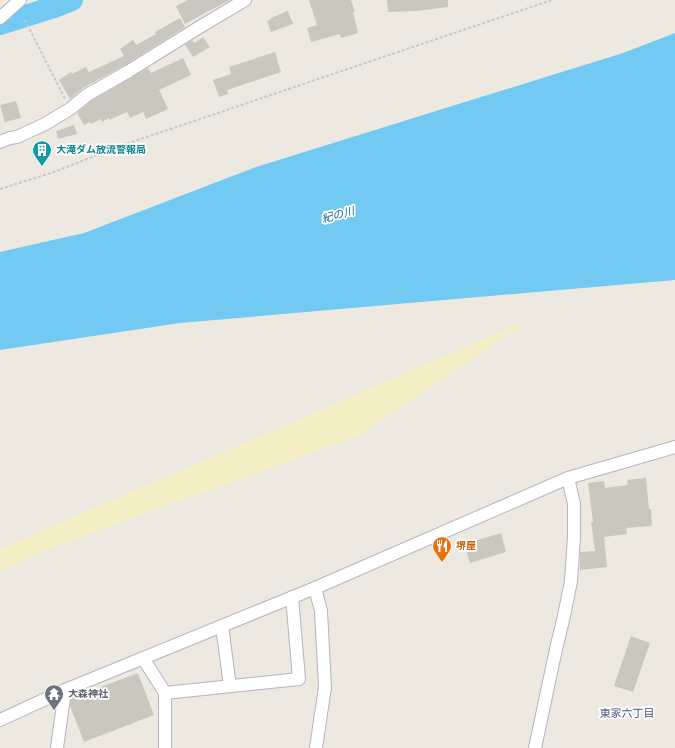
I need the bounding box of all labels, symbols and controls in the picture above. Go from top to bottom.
building icon: 大滝ダム放流警報局 [31,139,53,167]
place label: 大滝ダム放流警報局 [56,143,146,157]
water label: 紀の川 [320,203,357,227]
restaurant icon: 堺屋 [431,535,453,563]
place label: 堺屋 [456,539,476,553]
temple icon: 大森神社 [43,683,65,711]
place label: 大森神社 [68,687,109,701]
district label: 東家六丁目 [600,706,655,721]

